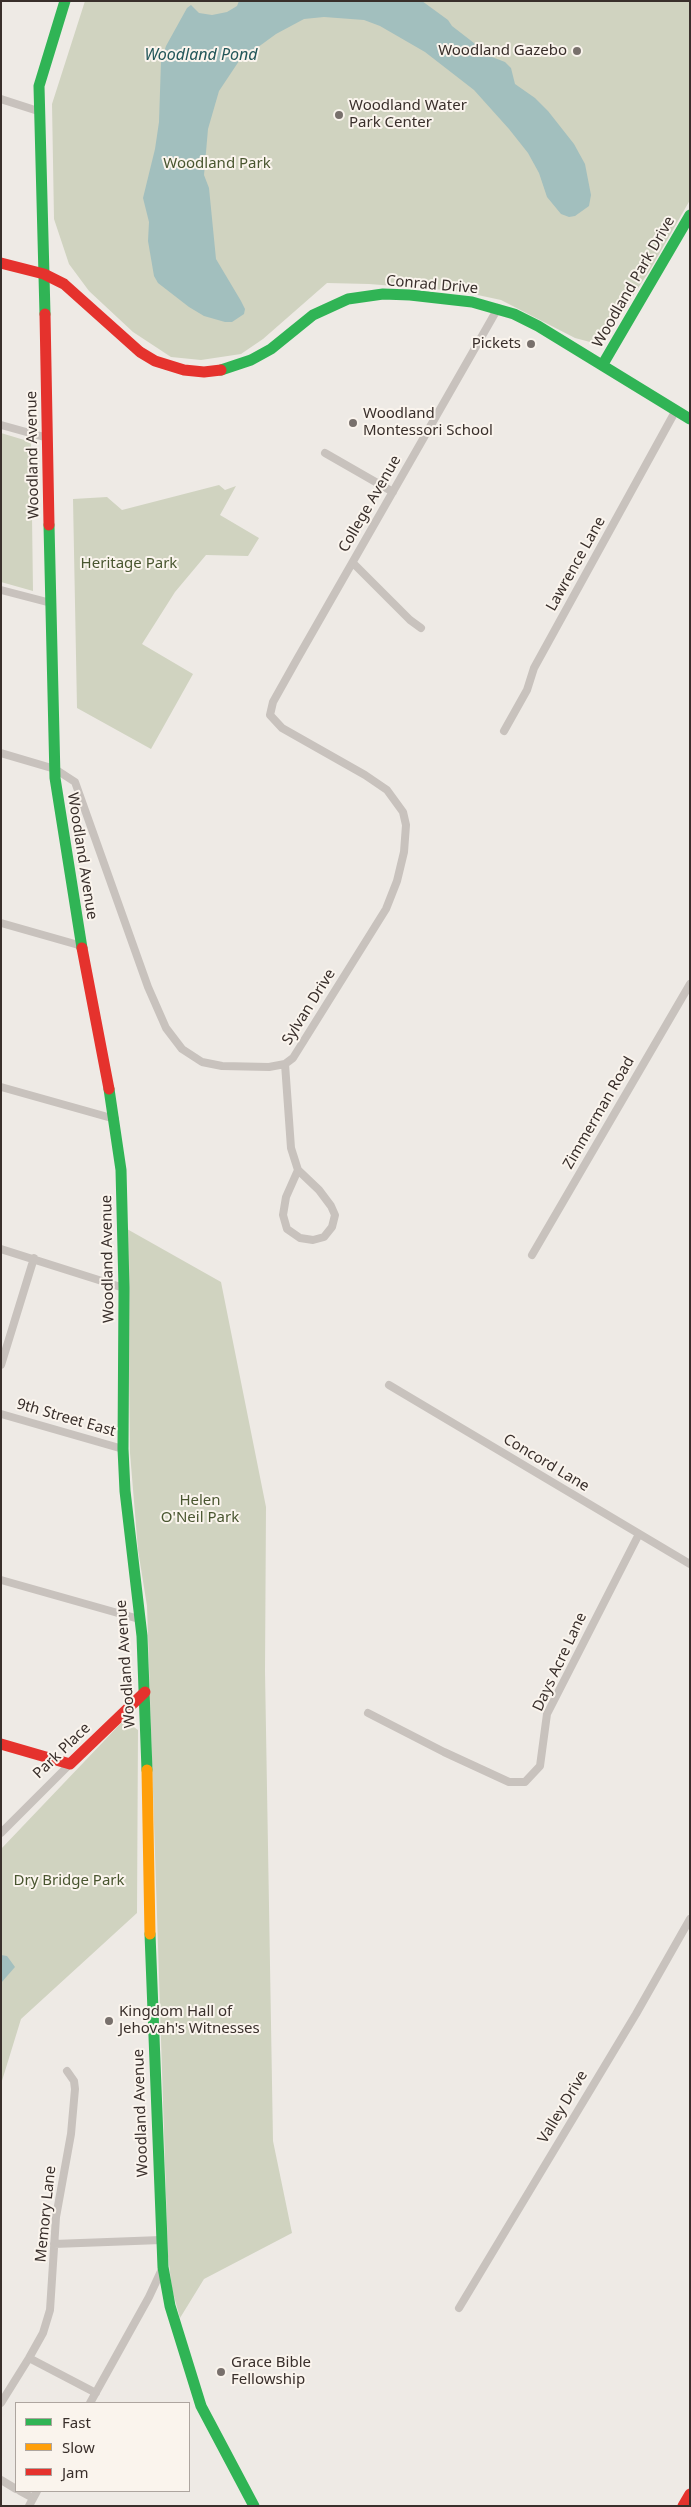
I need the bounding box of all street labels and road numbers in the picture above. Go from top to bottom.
street label: Woodland Park Drive [589,213,679,351]
street label: Conrad Drive [385,272,479,298]
street label: Woodland Avenue [23,391,43,519]
street label: College Avenue [335,452,405,556]
street label: Lawrence Lane [543,514,609,614]
street label: Woodland Avenue [63,791,101,921]
street label: Sylvan Drive [279,966,339,1048]
street label: Zimmerman Road [560,1054,638,1172]
street label: Woodland Avenue [98,1195,118,1323]
street label: 9th Street East [14,1395,118,1441]
street label: Concord Lane [500,1430,592,1496]
street label: Woodland Avenue [113,1599,139,1729]
street label: Days Acre Lane [529,1610,591,1714]
street label: Park Place [30,1719,94,1783]
street label: Woodland Avenue [130,2049,152,2177]
street label: Valley Drive [534,2067,592,2147]
street label: Memory Lane [32,2165,60,2263]

